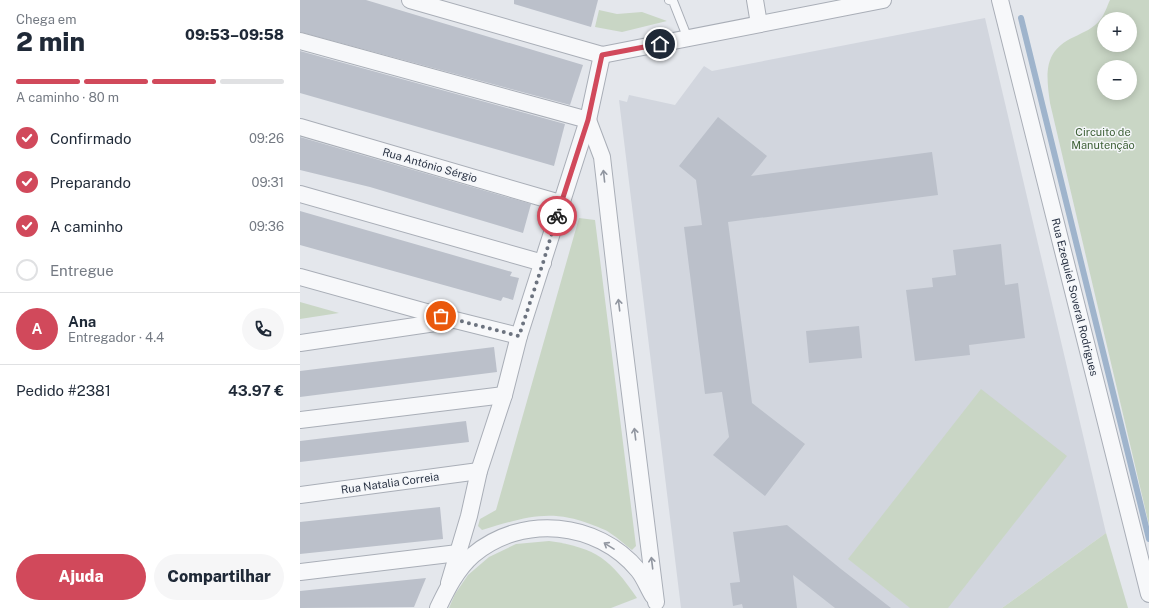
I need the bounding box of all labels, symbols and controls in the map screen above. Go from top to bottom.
text: Chega em [16,12,76,27]
map controls [1097,12,1137,100]
button: + [1097,12,1137,52]
text: 2 min [16,26,85,57]
text: 09:53–09:58 [185,26,284,43]
pin [643,27,677,61]
icon: home [649,33,671,55]
button: − [1097,60,1137,100]
text: A caminho · 80 m [16,90,119,105]
park label: Circuito de Manutenção [1071,126,1135,152]
icon: check [16,127,38,149]
text: Confirmado [50,130,131,147]
text: 09:26 [249,131,284,146]
street label: Rua António Sérgio [381,146,479,184]
one-way arrow [600,170,608,183]
icon: check [16,171,38,193]
text: Preparando [50,174,131,191]
text: 09:31 [252,175,284,190]
courier [537,196,577,236]
icon: bike [546,205,568,227]
icon: check [16,215,38,237]
street label: Rua Ezequiel Soveral Rodrigues [1050,217,1101,378]
text: A caminho [50,218,123,235]
text: 09:36 [249,219,284,234]
text: Entregue [50,262,114,279]
pin [424,299,458,333]
one-way arrow [615,299,623,312]
icon: bag [430,305,452,327]
button: phone [242,308,284,350]
text: Ana [68,313,96,330]
text: A [32,320,42,337]
text: Entregador · 4.4 [68,330,164,345]
text: Pedido #2381 [16,382,111,399]
text: 43.97 € [228,382,284,399]
one-way arrow [632,428,639,441]
street label: Rua Natalia Correia [340,470,440,496]
one-way arrow [603,541,615,549]
button: Ajuda [16,554,146,600]
button: Compartilhar [154,554,284,600]
one-way arrow [648,557,656,570]

